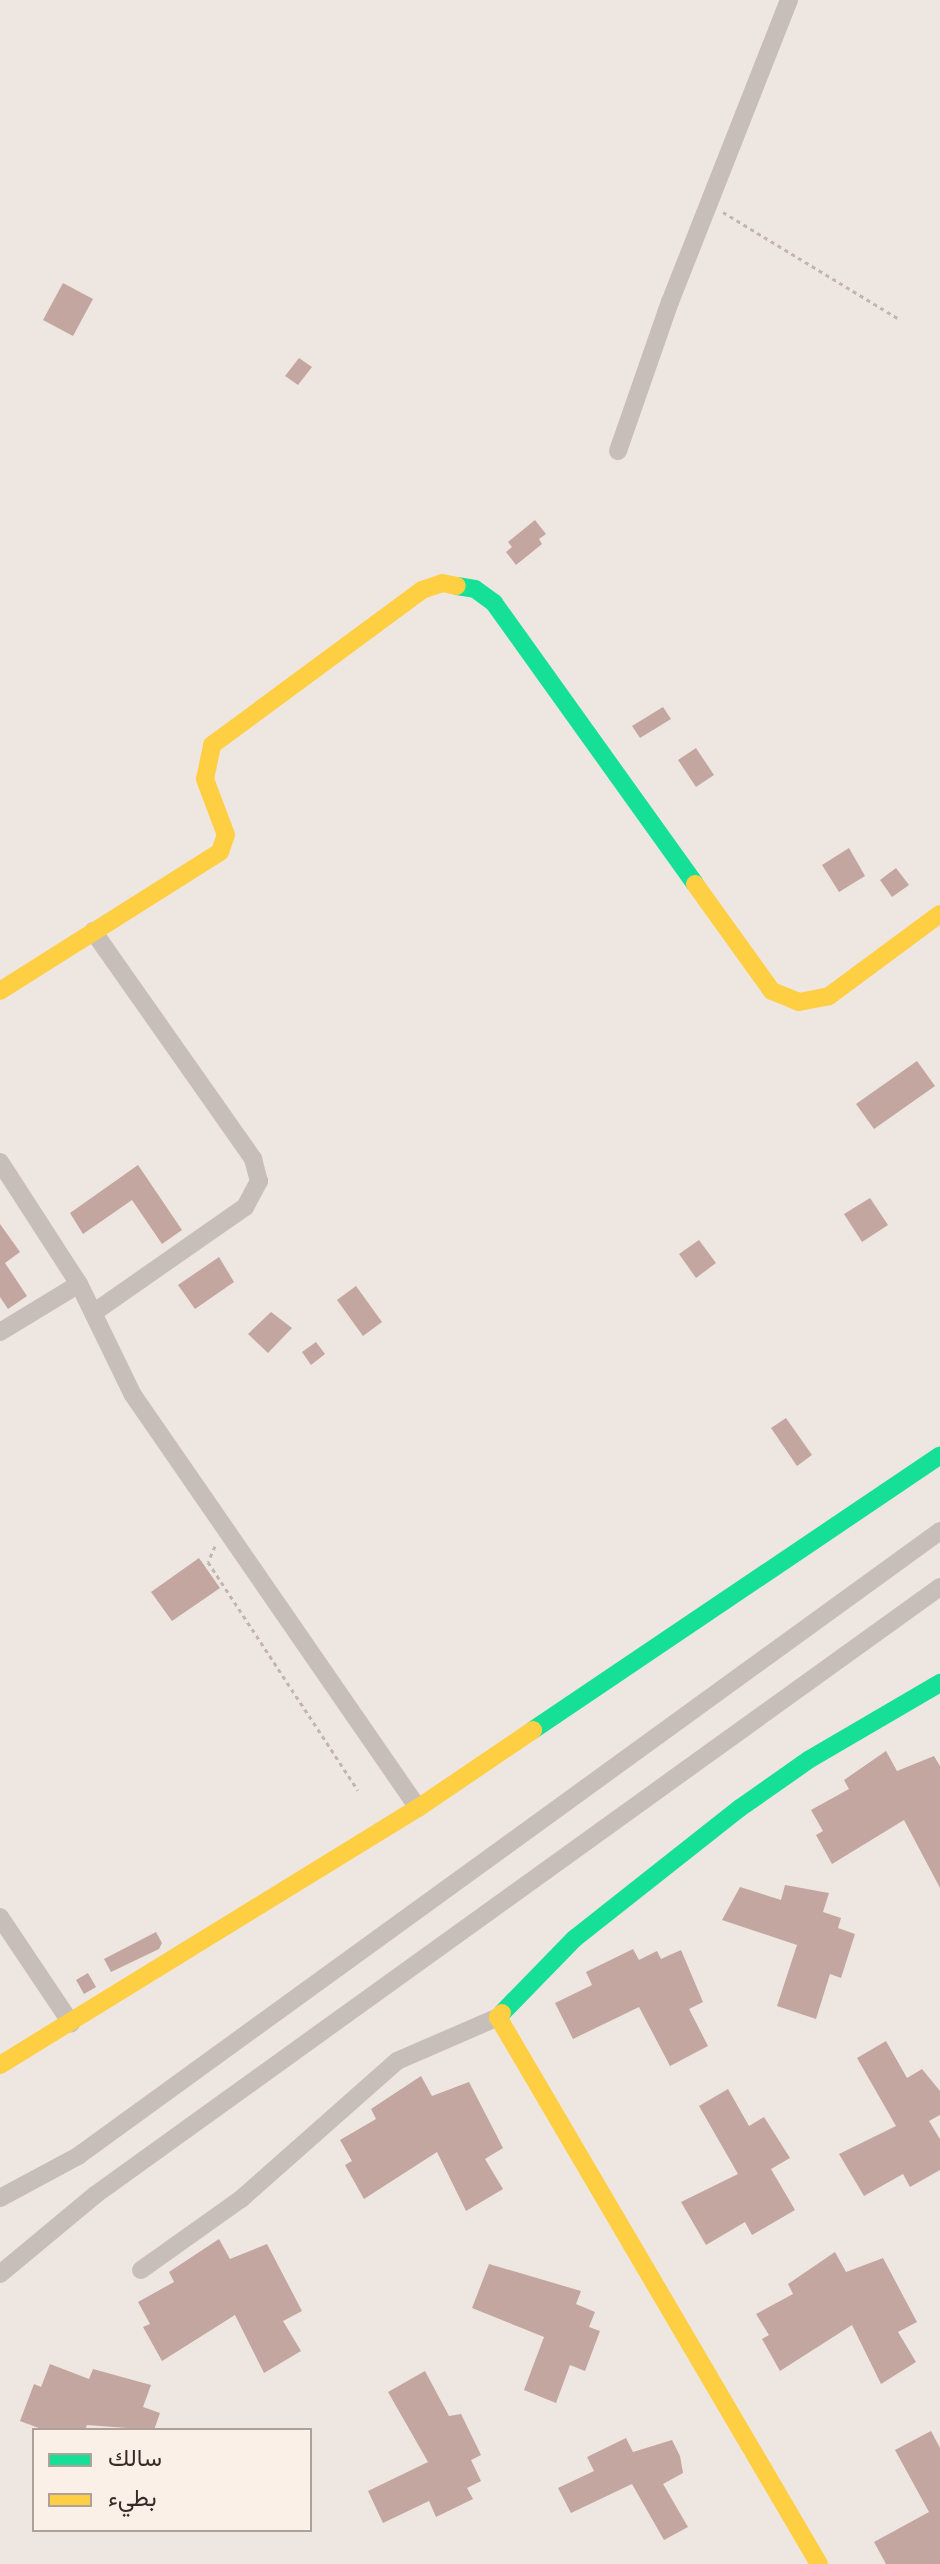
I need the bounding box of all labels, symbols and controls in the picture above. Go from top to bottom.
legend [32,2428,312,2532]
text: سالك [108,2444,162,2472]
text: بطيء [108,2484,157,2512]

